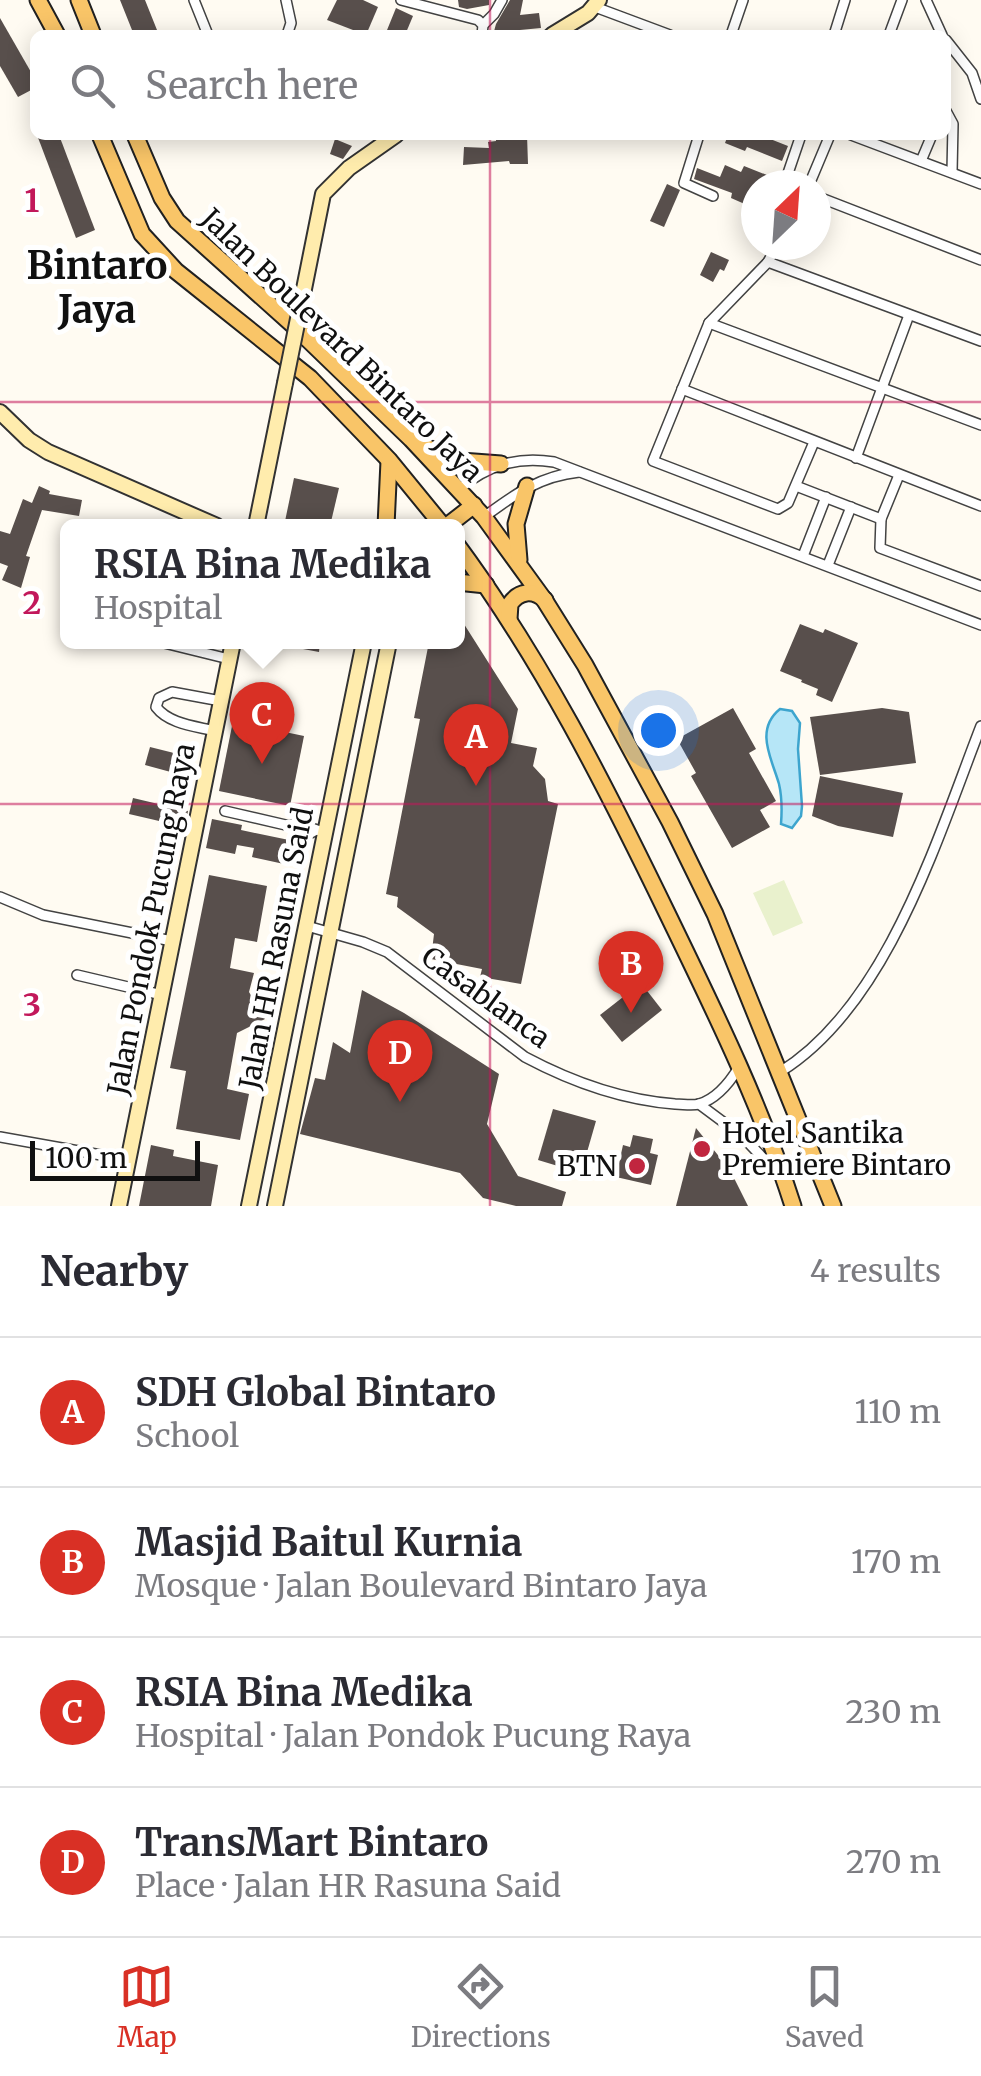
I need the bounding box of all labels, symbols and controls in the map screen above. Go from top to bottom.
search box [30,30,951,140]
icon: search [65,58,120,113]
text: Search here [145,62,358,109]
north arrow [741,170,831,260]
text: 1 [25,181,40,221]
street label: Jalan Boulevard Bintaro Jaya [193,200,491,489]
district label: Bintaro Jaya [27,242,167,333]
popup [60,519,465,649]
text: RSIA Bina Medika [94,541,431,588]
text: 2 [23,583,41,623]
text: Hospital [94,588,222,628]
pin: C [230,682,294,764]
pin: A [444,704,508,786]
your location [633,705,684,756]
street label: Jalan Pondok Pucung Raya [99,740,203,1099]
street label: Jalan HR Rasuna Said [231,804,321,1093]
pin: B [598,930,664,1013]
street label: Casablanca [415,938,557,1056]
text: 3 [23,985,41,1025]
pin: D [368,1020,432,1102]
place label: Hotel Santika Premiere Bintaro [722,1115,951,1183]
scale bar [30,1136,200,1180]
marker: Hotel Santika Premiere Bintaro [691,1138,713,1160]
text: 100 m [45,1140,127,1176]
place label: BTN [557,1148,617,1184]
marker: BTN [626,1155,648,1177]
text: Nearby [40,1245,188,1297]
text: 4 results [810,1251,941,1291]
text: SDH Global Bintaro [135,1369,496,1416]
text: A [61,1392,84,1432]
text: 110 m [854,1392,941,1432]
text: School [135,1416,239,1456]
text: Masjid Baitul Kurnia [135,1519,522,1566]
text: B [61,1542,84,1582]
text: 170 m [851,1542,941,1582]
text: Mosque · Jalan Boulevard Bintaro Jaya [135,1566,708,1606]
text: RSIA Bina Medika [135,1669,473,1716]
text: C [62,1692,83,1732]
text: 230 m [845,1692,941,1732]
text: Hospital · Jalan Pondok Pucung Raya [135,1716,691,1756]
text: TransMart Bintaro [135,1819,489,1866]
text: D [60,1842,85,1882]
text: 270 m [846,1842,941,1882]
text: Place · Jalan HR Rasuna Said [135,1866,561,1906]
tab: Map [117,1959,177,2055]
tab: Directions [411,1959,551,2055]
tab: Saved [785,1959,864,2055]

